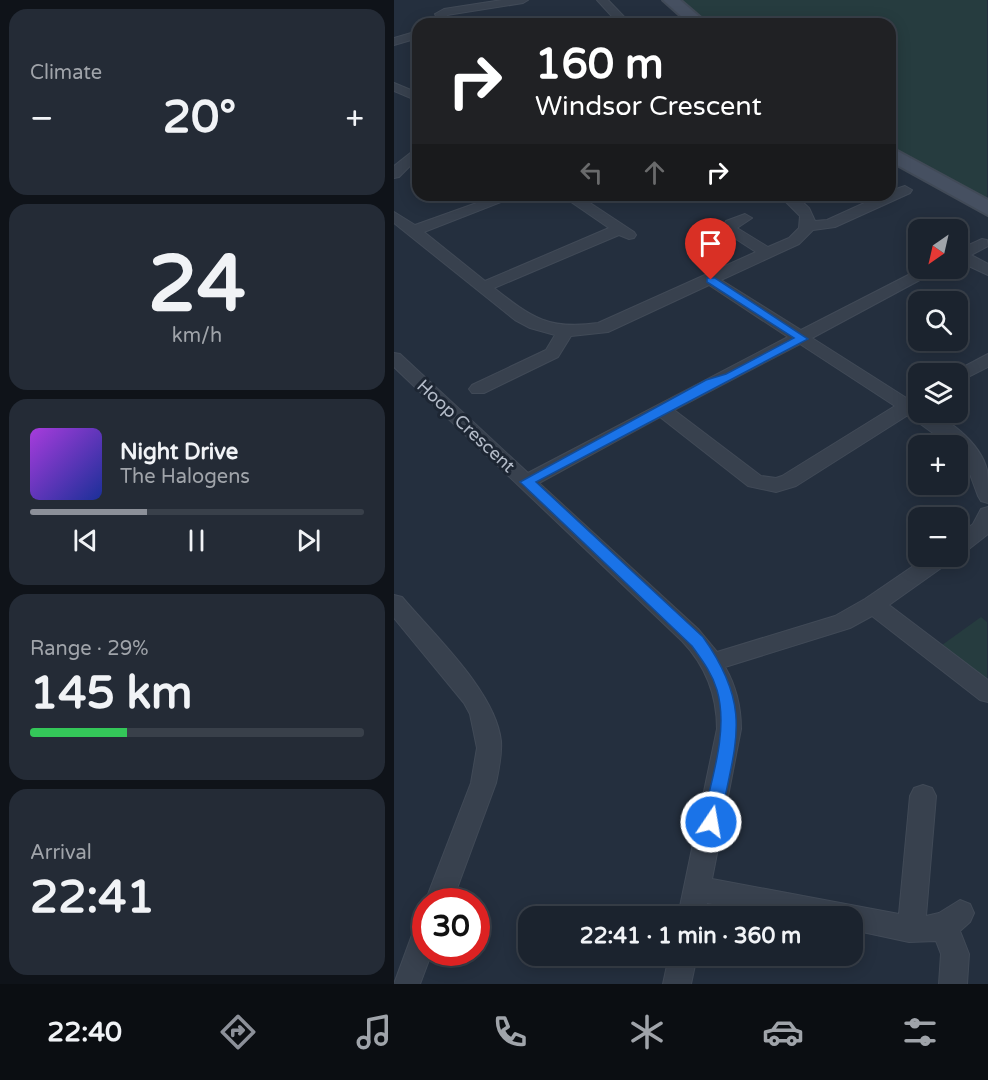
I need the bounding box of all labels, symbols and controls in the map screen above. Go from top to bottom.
text: 160 m [535,39,664,90]
icon: right [436,42,514,120]
text: Climate [30,61,102,85]
text: Windsor Crescent [535,90,762,123]
text: 20° [163,91,236,145]
text: − [30,99,54,138]
text: + [345,99,364,138]
icon: left [575,156,608,189]
icon: ahead [638,156,671,189]
icon: right [701,156,734,189]
pin [685,218,736,280]
north arrow [908,219,968,279]
map controls [908,219,968,567]
icon: arrive [694,227,727,260]
text: 24 [148,238,246,332]
button: search [908,291,968,351]
text: km/h [172,324,222,348]
button: layers [908,363,968,423]
street label: Hoop Crescent [412,375,520,477]
button: + [908,435,968,495]
text: Night Drive [120,439,238,465]
text: The Halogens [120,465,250,489]
button: − [908,507,968,567]
icon: previous [69,524,102,557]
icon: pause [180,524,213,557]
icon: next [292,524,325,557]
text: Range · 29% [30,637,149,661]
text: 145 km [30,667,192,721]
position arrow [679,790,743,854]
text: Arrival [30,841,92,865]
text: 22:41 [30,871,155,925]
speed limit sign: 30 [412,888,490,966]
text: 22:41 · 1 min · 360 m [580,923,801,949]
icon: directions [217,1011,259,1053]
icon: music [353,1011,395,1053]
icon: phone [489,1011,531,1053]
icon: climate [626,1011,668,1053]
icon: car [762,1011,804,1053]
icon: filters [899,1011,941,1053]
text: 22:40 [47,1016,122,1049]

